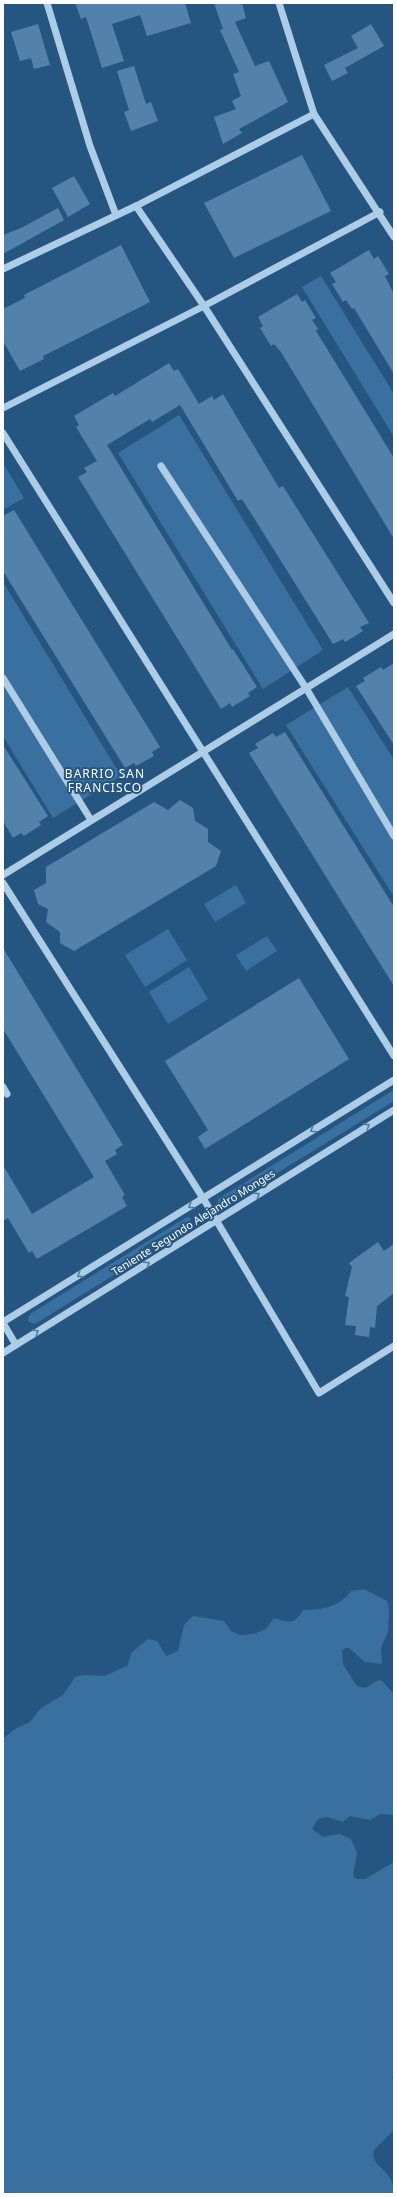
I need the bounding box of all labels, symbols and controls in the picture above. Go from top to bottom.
district label: BARRIO SAN FRANCISCO [65,765,145,796]
one-way arrow [363,1124,370,1131]
one-way arrow [310,1126,317,1133]
street label: Teniente Segundo Alejandro Monges [108,1165,278,1279]
one-way arrow [253,1192,260,1200]
one-way arrow [188,1201,195,1209]
one-way arrow [142,1261,149,1268]
one-way arrow [77,1270,84,1277]
one-way arrow [32,1330,39,1337]

